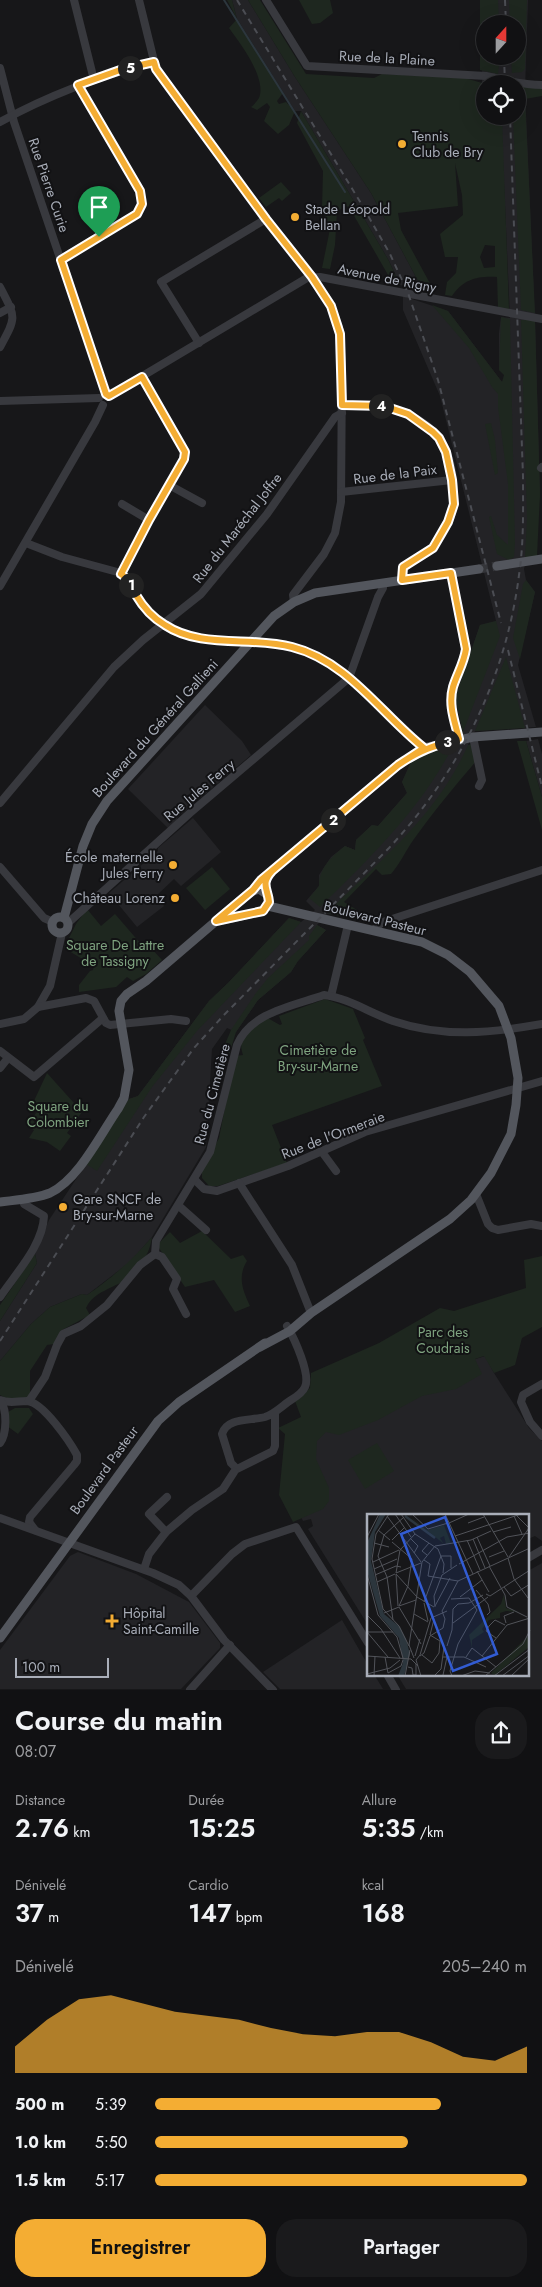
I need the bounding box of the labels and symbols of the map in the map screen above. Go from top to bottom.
north arrow [476,15,526,65]
street label: Rue de la Plaine [339,46,435,70]
pin: 5 [118,56,142,80]
place label: Tennis Club de Bry [412,126,484,162]
street label: Rue Pierre Curie [24,135,74,235]
marker: Tennis Club de Bry [396,138,408,150]
pin [78,186,120,237]
place label: Stade Léopold Bellan [305,199,390,235]
marker: Stade Léopold Bellan [289,211,301,223]
street label: Avenue de Rigny [336,259,439,298]
pin: 4 [368,394,394,418]
street label: Rue de la Paix [352,459,438,489]
street label: Rue du Maréchal Joffre [188,469,286,587]
pin: 1 [118,572,144,598]
street label: Boulevard du Général Gallieni [87,654,223,802]
pin: 3 [434,730,460,754]
street label: Rue Jules Ferry [159,754,240,826]
pin: 2 [320,808,346,832]
place label: École maternelle Jules Ferry [65,847,164,883]
marker: École maternelle Jules Ferry [167,859,179,871]
place label: Château Lorenz [73,888,166,908]
marker: Château Lorenz [169,892,181,904]
street label: Boulevard Pasteur [322,896,429,940]
park label: Square De Lattre de Tassigny [66,935,164,971]
park label: Cimetière de Bry-sur-Marne [278,1040,358,1076]
street label: Rue du Cimetière [189,1041,235,1147]
park label: Square du Colombier [27,1096,90,1132]
street label: Rue de l'Ormeraie [278,1106,388,1164]
place label: Gare SNCF de Bry-sur-Marne [73,1189,161,1225]
marker: Gare SNCF de Bry-sur-Marne [57,1201,69,1213]
park label: Parc des Coudrais [416,1322,470,1358]
street label: Boulevard Pasteur [65,1421,143,1518]
inset map [367,1514,530,1677]
place label: Hôpital Saint-Camille [123,1603,199,1639]
marker: Hôpital Saint-Camille [105,1614,119,1628]
scale bar [15,1654,109,1678]

